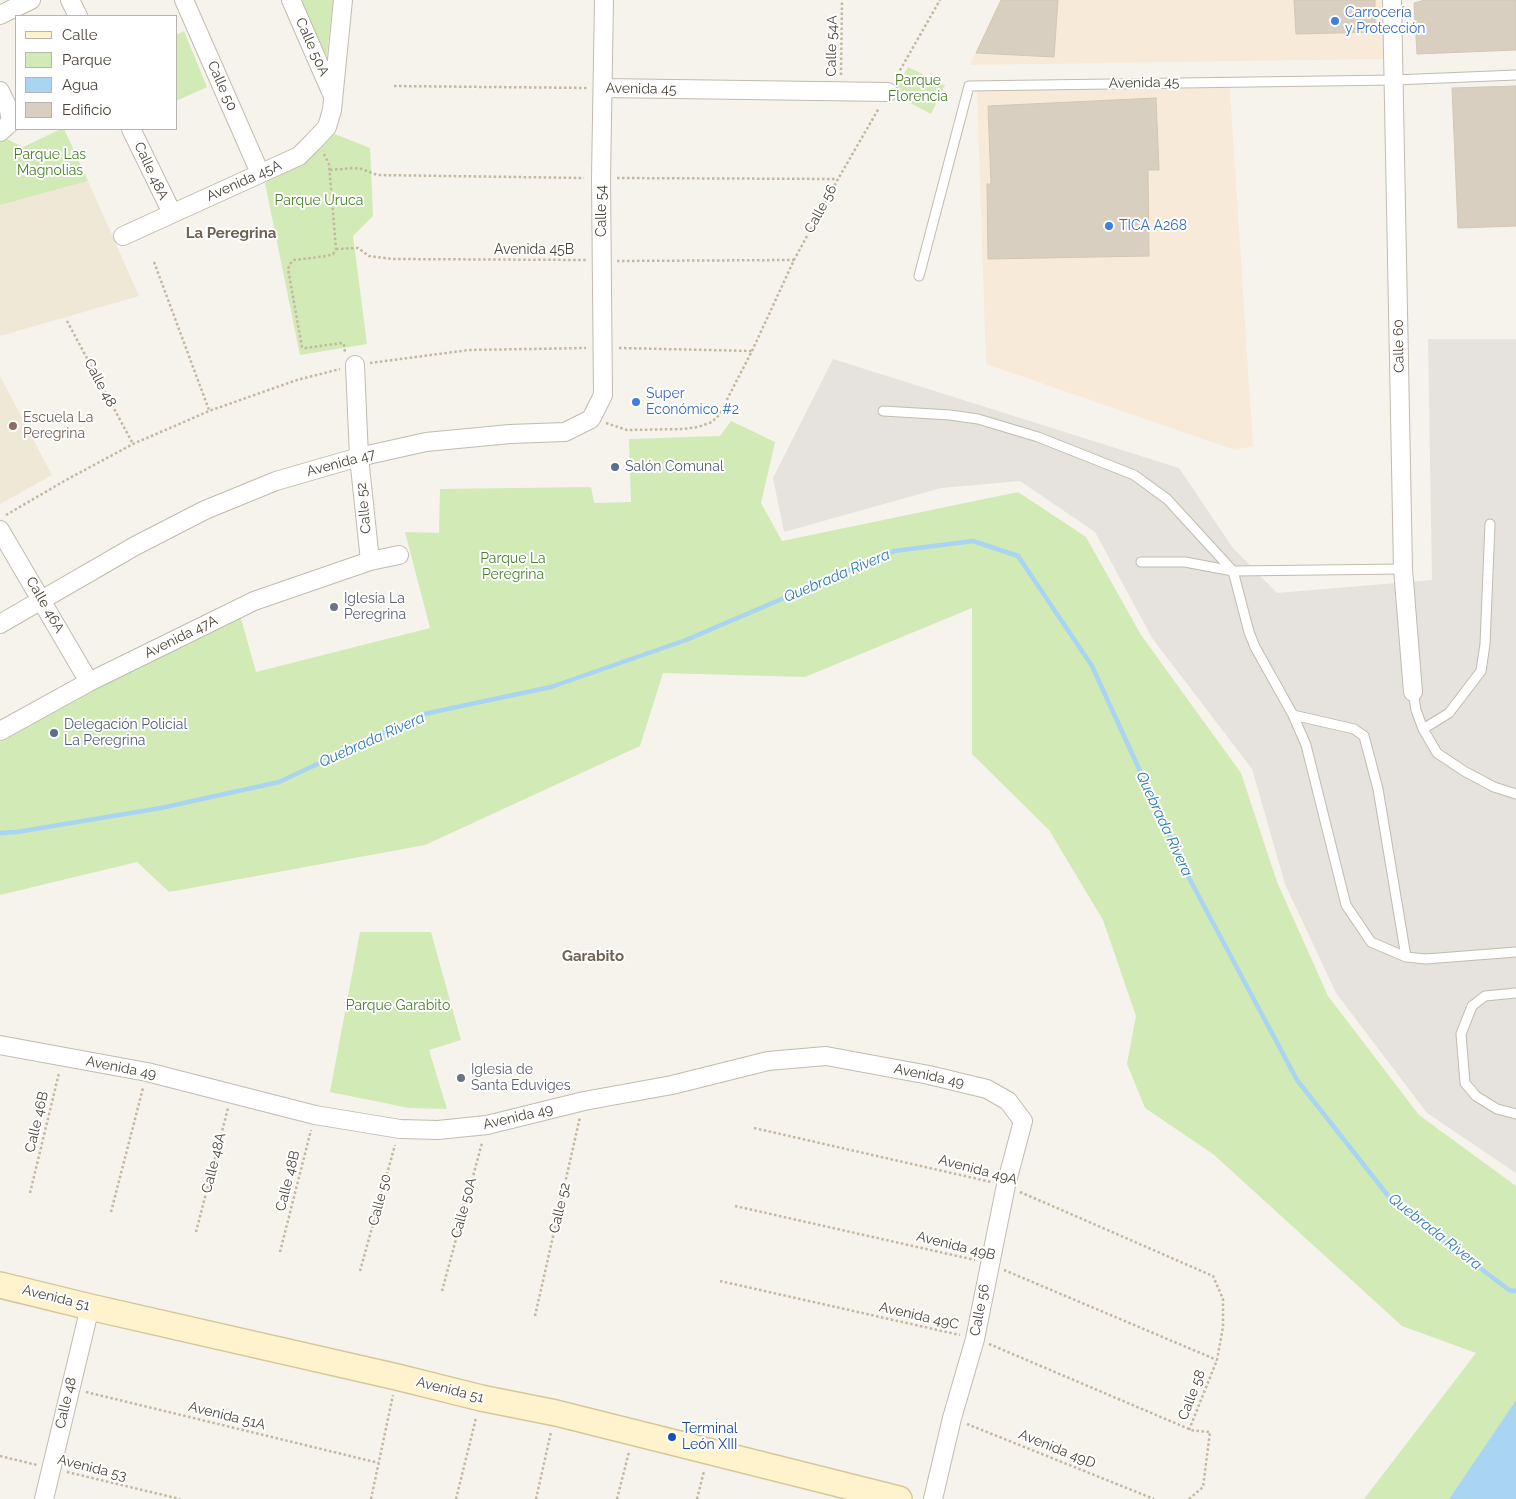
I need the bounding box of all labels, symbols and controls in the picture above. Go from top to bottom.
place label: Carrocería y Protección [1345,5,1425,38]
legend [15,15,178,130]
street label: Calle 50A [292,15,332,79]
street label: Calle 54A [823,15,841,77]
marker: Carrocería y Protección [1329,15,1341,27]
text: Calle [62,26,97,44]
text: Parque [62,51,111,69]
street label: Calle 50 [204,58,240,114]
park label: Parque Florencia [888,73,948,105]
street label: Avenida 45 [1108,74,1180,92]
text: Agua [62,76,98,94]
street label: Avenida 45 [605,80,677,98]
text: Edificio [62,101,112,119]
street label: Calle 48A [130,139,172,203]
park label: Parque Las Magnolias [14,147,86,180]
street label: Avenida 45A [204,157,284,205]
street label: Calle 56 [801,182,841,236]
street label: Calle 54 [594,185,610,237]
park label: Parque Uruca [275,193,363,209]
place label: TICA A268 [1119,218,1187,234]
marker: TICA A268 [1103,220,1115,232]
district label: La Peregrina [186,224,276,242]
street label: Avenida 45B [494,242,574,258]
street label: Calle 60 [1390,319,1408,373]
street label: Calle 48 [80,356,120,410]
place label: Super Económico #2 [646,386,739,418]
marker: Super Económico #2 [630,396,642,408]
place label: Escuela La Peregrina [23,410,93,442]
marker: Escuela La Peregrina [7,420,19,432]
street label: Avenida 47 [305,446,377,480]
place label: Salón Comunal [625,459,724,475]
marker: Salón Comunal [609,461,621,473]
street label: Calle 52 [353,481,375,535]
water label: Quebrada Rivera [781,546,893,606]
park label: Parque La Peregrina [480,551,546,584]
street label: Calle 46A [22,574,68,636]
place label: Iglesia La Peregrina [344,591,406,624]
marker: Iglesia La Peregrina [328,601,340,613]
street label: Avenida 47A [142,612,220,662]
water label: Quebrada Rivera [316,709,428,771]
place label: Delegación Policial La Peregrina [64,717,187,750]
marker: Delegación Policial La Peregrina [48,727,60,739]
water label: Quebrada Rivera [1132,769,1196,879]
district label: Garabito [562,947,624,965]
park label: Parque Garabito [346,998,450,1014]
street label: Avenida 49 [84,1053,158,1083]
street label: Avenida 49 [892,1060,966,1092]
place label: Iglesia de Santa Eduviges [471,1062,571,1094]
marker: Iglesia de Santa Eduviges [455,1072,467,1084]
street label: Calle 46B [22,1090,52,1154]
street label: Avenida 49 [481,1101,555,1133]
street label: Calle 48A [198,1131,230,1195]
street label: Calle 48B [272,1149,304,1213]
street label: Avenida 49A [937,1151,1019,1189]
street label: Calle 50 [365,1172,395,1228]
street label: Calle 50A [448,1176,480,1240]
street label: Calle 52 [546,1181,574,1235]
water label: Quebrada Rivera [1385,1190,1485,1274]
street label: Avenida 49B [915,1228,997,1264]
street label: Avenida 51 [20,1281,92,1315]
street label: Calle 56 [967,1283,993,1337]
street label: Avenida 49C [878,1299,960,1333]
street label: Calle 58 [1175,1367,1209,1423]
street label: Avenida 51 [414,1373,486,1407]
street label: Calle 48 [52,1375,80,1431]
street label: Avenida 51A [187,1398,267,1434]
place label: Terminal León XIII [682,1421,738,1454]
street label: Avenida 49D [1016,1426,1098,1472]
marker: Terminal León XIII [666,1431,678,1443]
street label: Avenida 53 [56,1451,128,1485]

